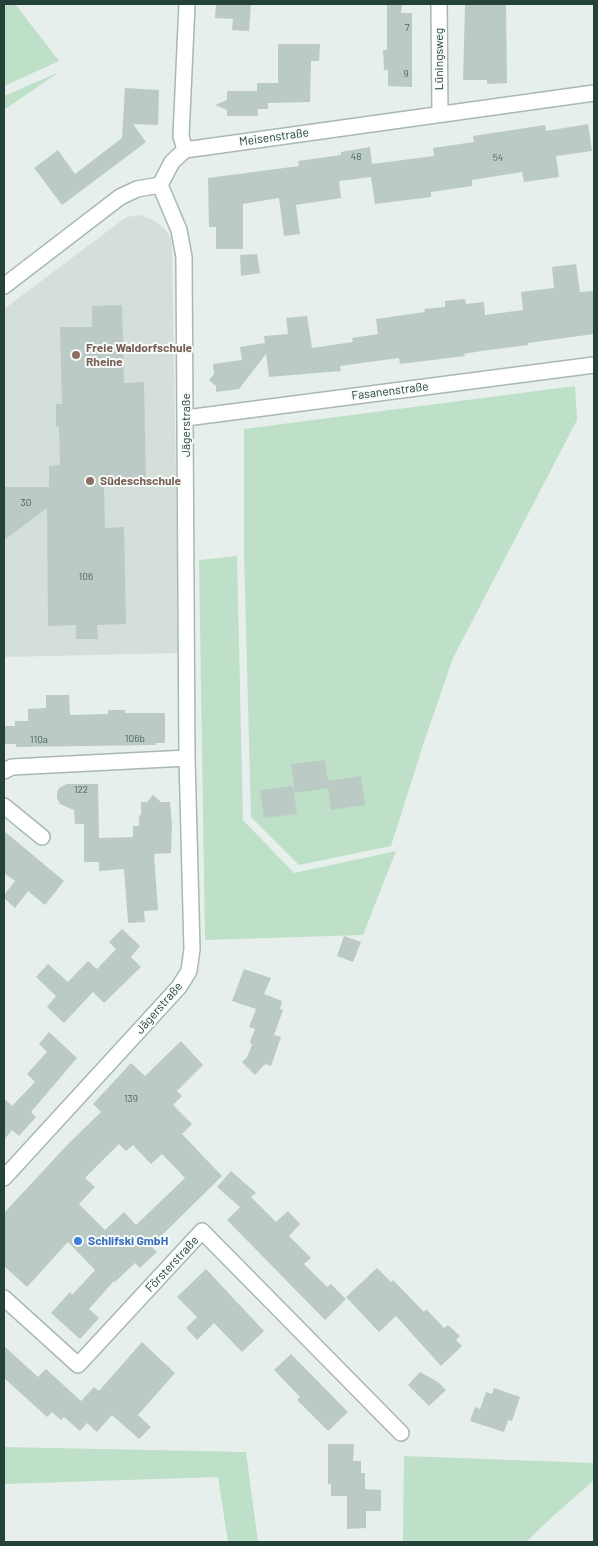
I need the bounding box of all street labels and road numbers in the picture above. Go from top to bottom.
street label: Lüningsweg [432,28,446,90]
street label: Meisenstraße [238,125,310,149]
street label: Fasanenstraße [351,379,429,403]
street label: Jägerstraße [179,393,193,457]
street label: Jägerstraße [133,979,185,1037]
street label: Försterstraße [142,1233,202,1295]

